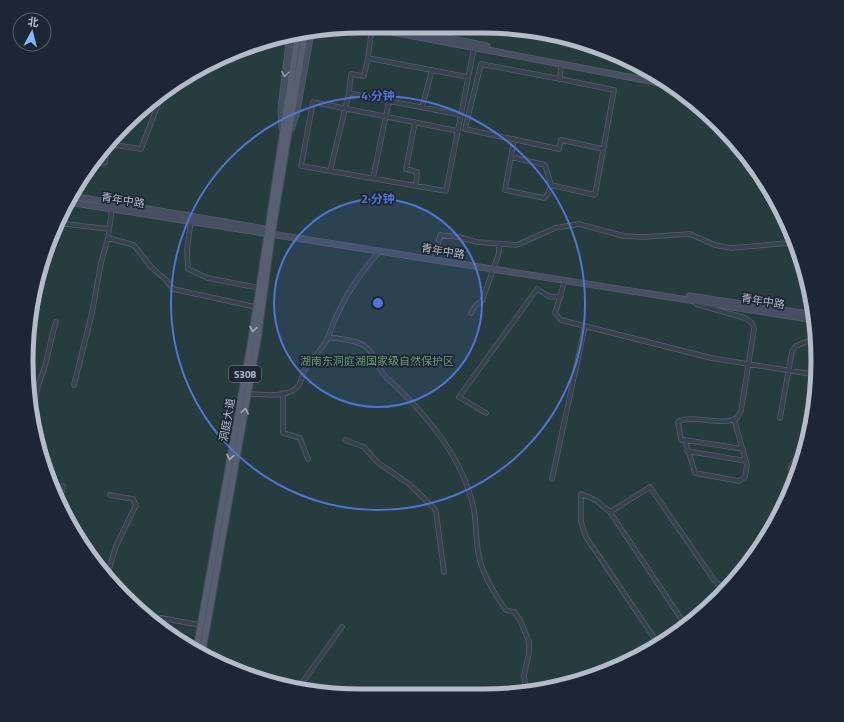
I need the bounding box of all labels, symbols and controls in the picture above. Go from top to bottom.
north arrow [12,12,52,52]
text: 北 [27,13,40,31]
one-way arrow [281,71,290,77]
text: 4 分钟 [361,86,395,105]
street label: 青年中路 [100,189,146,211]
text: 2 分钟 [361,189,395,208]
street label: 青年中路 [420,240,466,262]
street label: 青年中路 [740,290,786,312]
centre of rings [371,296,385,310]
one-way arrow [249,326,258,332]
park label: 湖南东洞庭湖国家级自然保护区 [300,353,454,369]
road number: S308 [229,366,261,382]
street label: 洞庭大道 [215,397,239,443]
one-way arrow [240,408,249,414]
one-way arrow [227,454,235,460]

